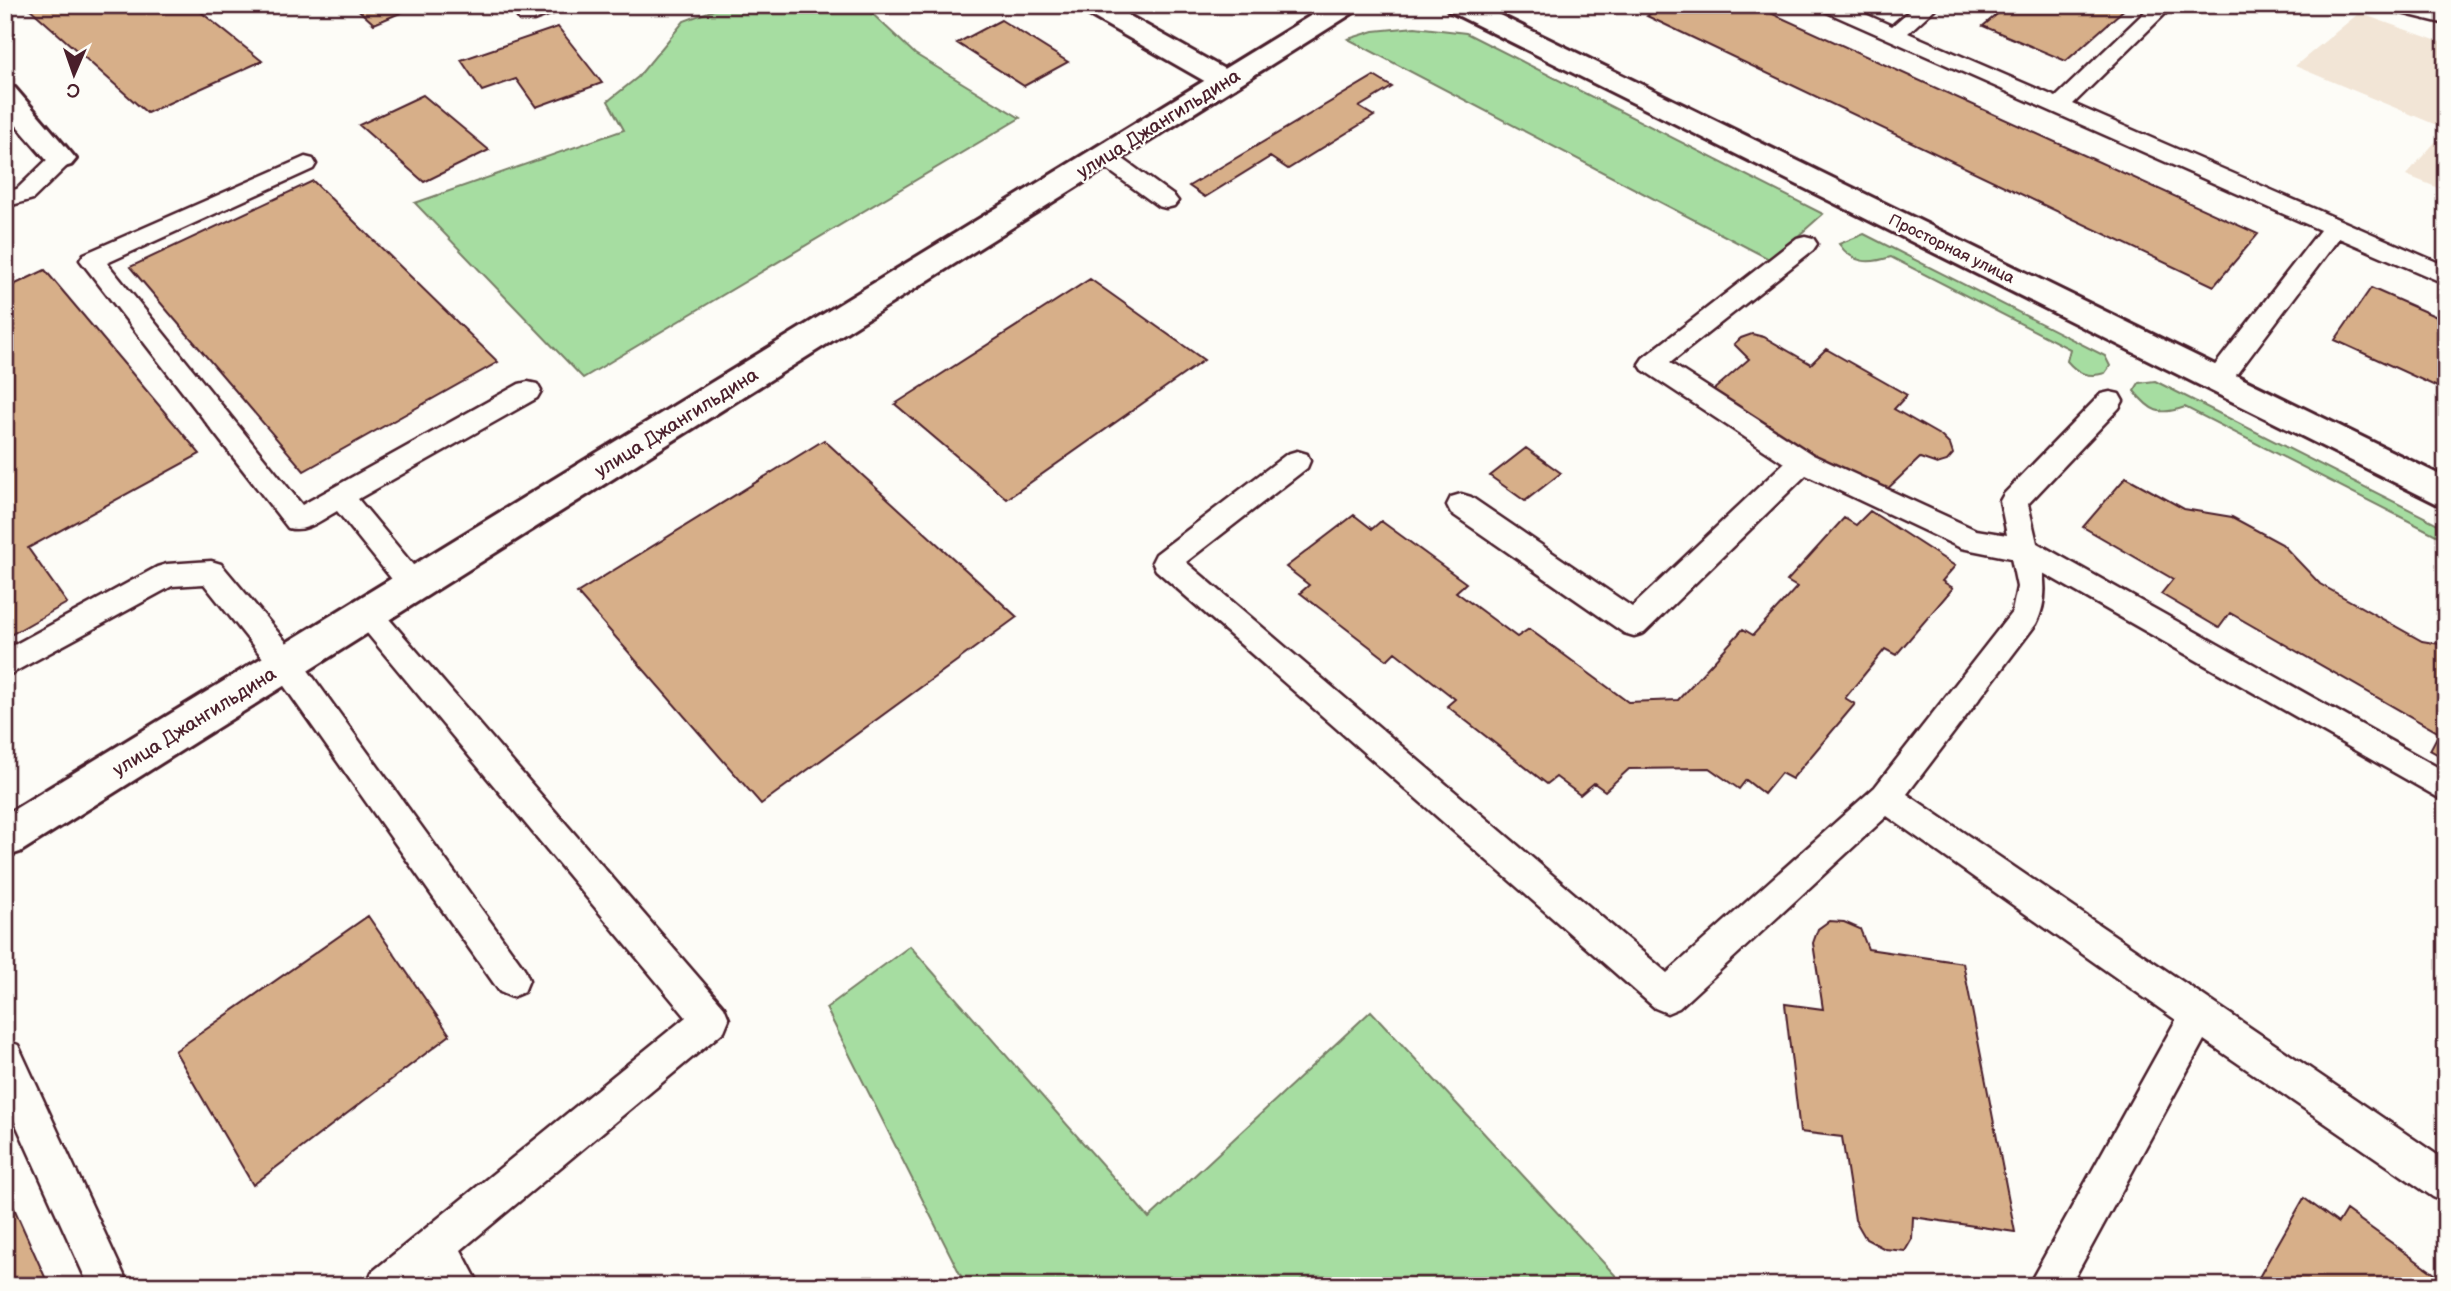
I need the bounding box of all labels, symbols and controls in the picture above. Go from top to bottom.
north arrow [38,38,108,108]
street label: улица Джангильдина [1073,65,1245,184]
text: С [66,78,80,101]
street label: Просторная улица [1885,211,2018,288]
street label: улица Джангильдина [591,364,763,483]
street label: улица Джангильдина [109,663,281,782]

